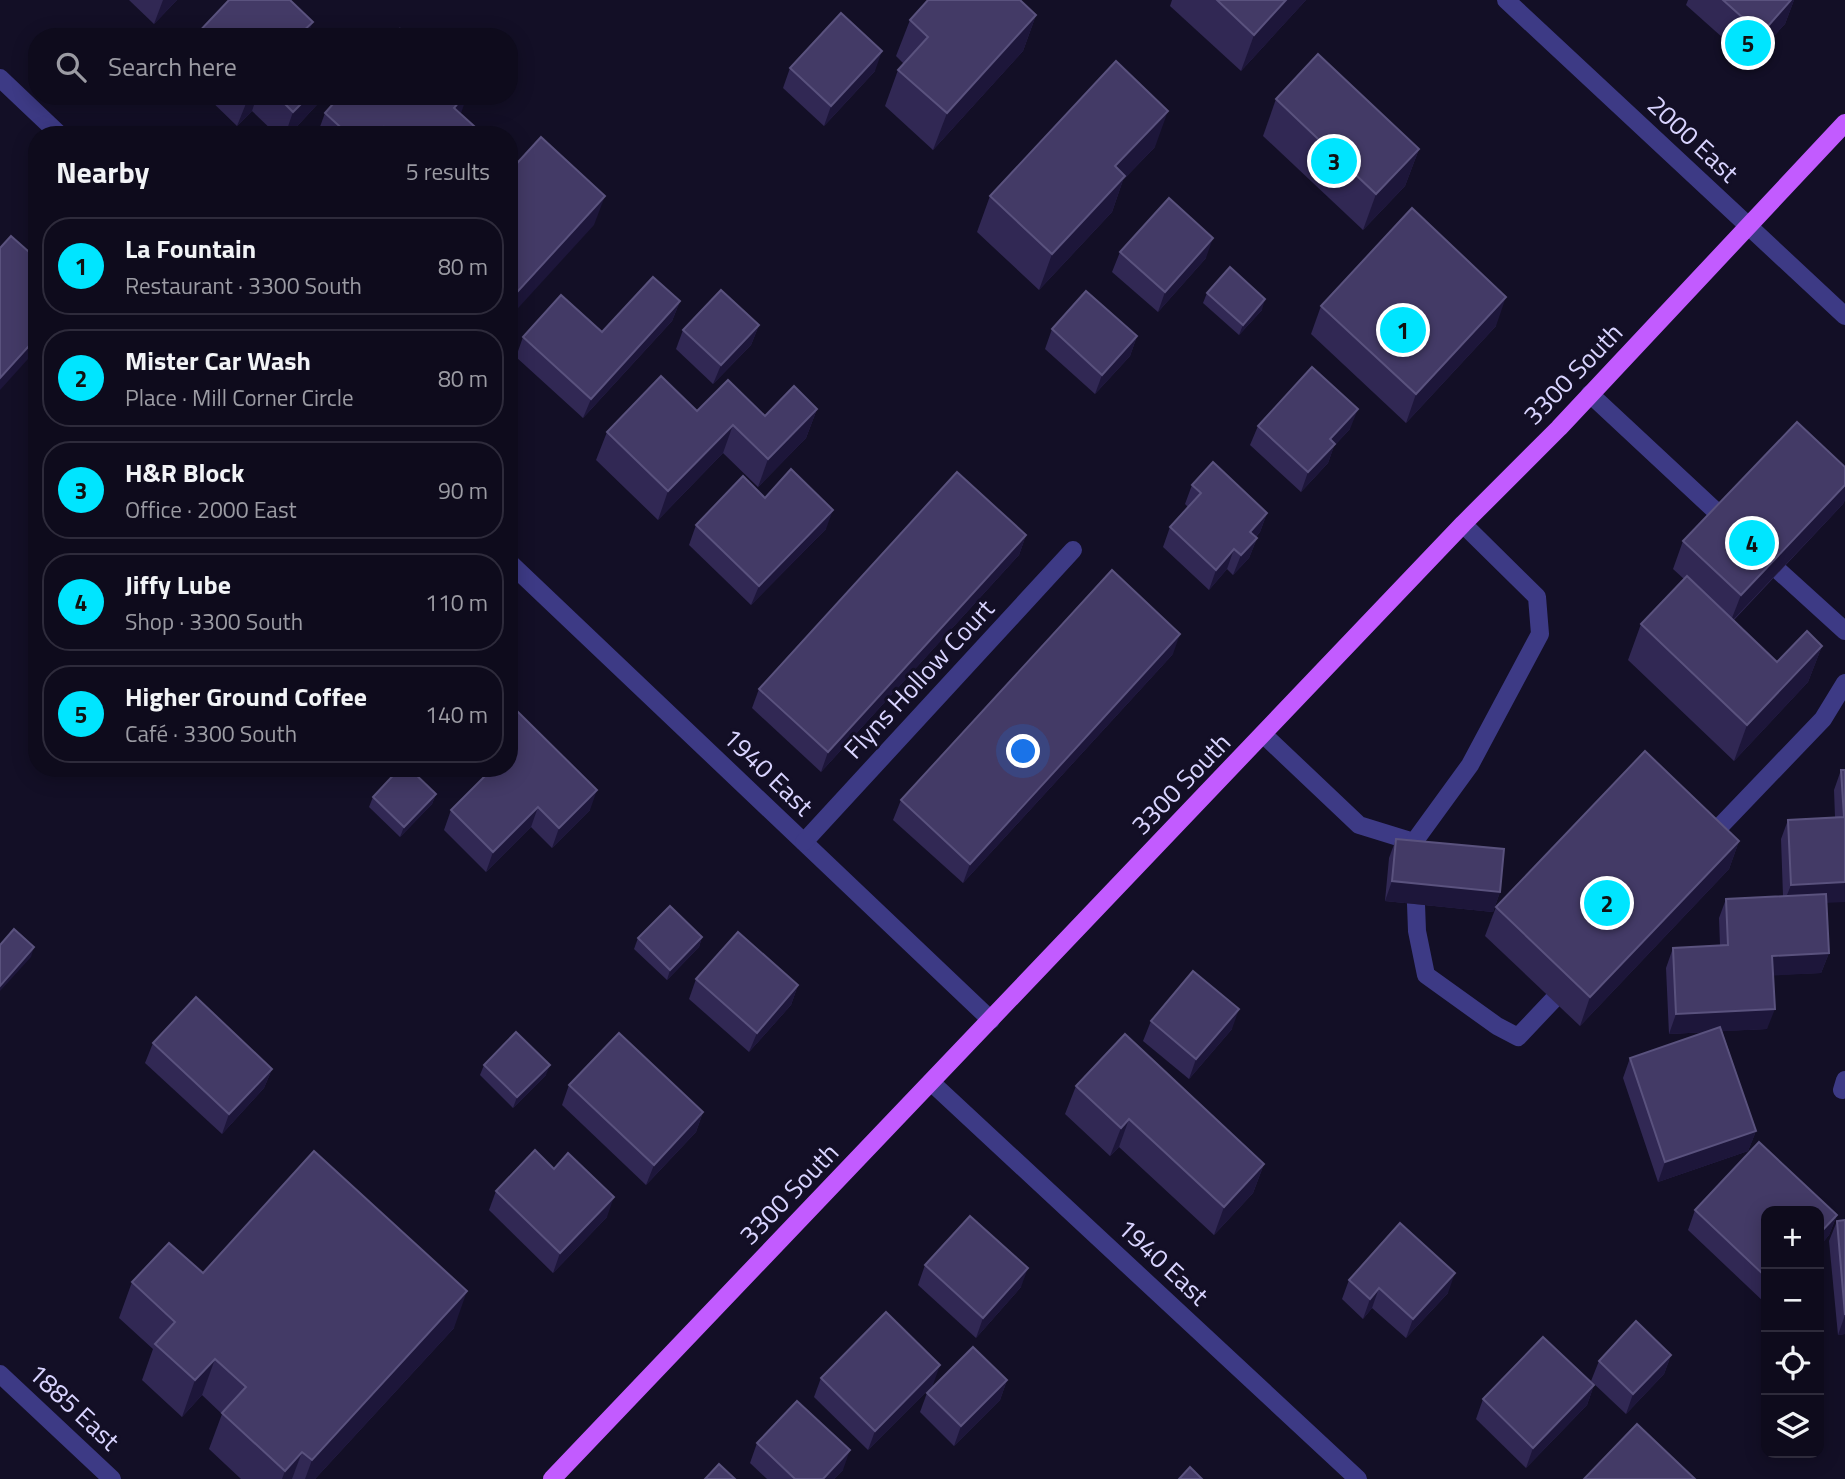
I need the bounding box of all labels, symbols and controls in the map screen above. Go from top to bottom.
pin: 5 [1725,17,1771,69]
search box [28,28,518,105]
text: Search here [108,47,237,86]
icon: search [52,48,90,86]
street label: 2000 East [1639,86,1748,191]
pin: 3 [1311,135,1357,187]
text: Nearby [56,149,149,195]
text: 5 results [406,154,490,189]
text: La Fountain [125,229,256,268]
text: 1 [75,249,87,284]
text: 80 m [438,249,488,284]
text: Restaurant · 3300 South [125,268,362,303]
pin: 1 [1380,304,1426,356]
street label: 3300 South [1514,314,1631,433]
text: Mister Car Wash [125,341,311,380]
text: 2 [75,361,87,396]
text: 80 m [438,361,488,396]
text: Place · Mill Corner Circle [125,380,354,415]
text: H&R Block [125,453,244,492]
text: 3 [75,473,87,508]
text: 90 m [438,473,488,508]
text: Office · 2000 East [125,492,297,527]
pin: 4 [1729,517,1775,569]
text: Jiffy Lube [125,565,231,604]
text: 4 [75,585,87,620]
text: 110 m [425,585,488,620]
street label: Flyns Hollow Court [834,590,1003,767]
text: Shop · 3300 South [125,604,303,639]
text: Higher Ground Coffee [125,677,367,716]
text: 5 [75,697,87,732]
text: 140 m [425,697,488,732]
text: Café · 3300 South [125,716,297,751]
street label: 1940 East [714,719,822,825]
street label: 3300 South [1122,724,1239,843]
your location [1006,734,1040,768]
pin: 2 [1584,877,1630,929]
street label: 3300 South [730,1134,847,1253]
map controls [1761,1206,1824,1458]
button: + [1761,1206,1824,1269]
street label: 1940 East [1109,1209,1218,1314]
button: − [1761,1269,1824,1332]
button: locate [1761,1332,1824,1395]
street label: 1885 East [20,1354,129,1459]
button: layers [1761,1395,1824,1458]

